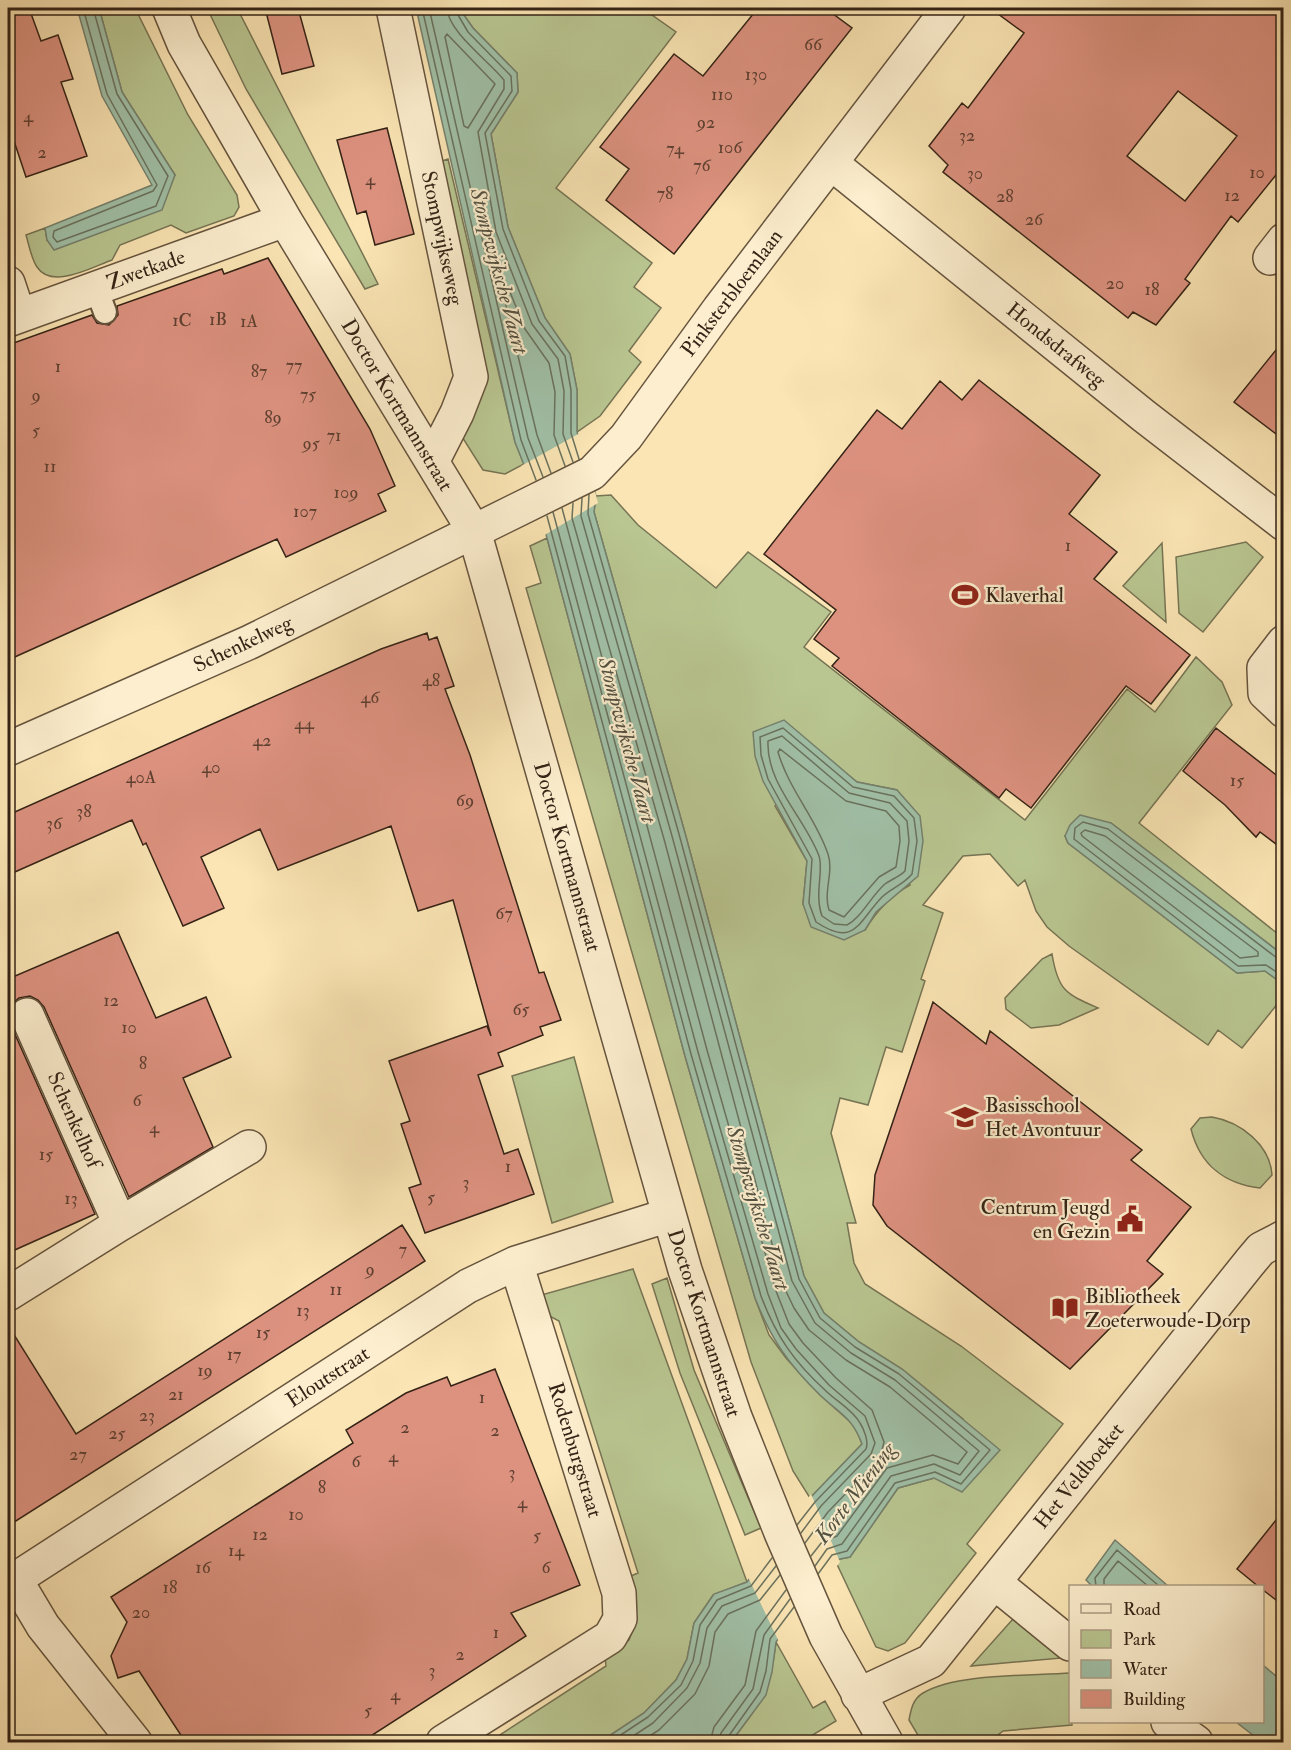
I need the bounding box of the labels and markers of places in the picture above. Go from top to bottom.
sports icon: Klaverhal [950,580,980,610]
place label: Klaverhal [985,582,1064,609]
place label: Basisschool Het Avontuur [985,1092,1101,1143]
school or university icon: Basisschool Het Avontuur [950,1102,980,1132]
place label: Centrum Jeugd en Gezin [980,1194,1111,1245]
public building icon: Centrum Jeugd en Gezin [1115,1204,1145,1234]
place label: Bibliotheek Zoeterwoude-Dorp [1085,1283,1251,1334]
library icon: Bibliotheek Zoeterwoude-Dorp [1050,1293,1080,1323]

